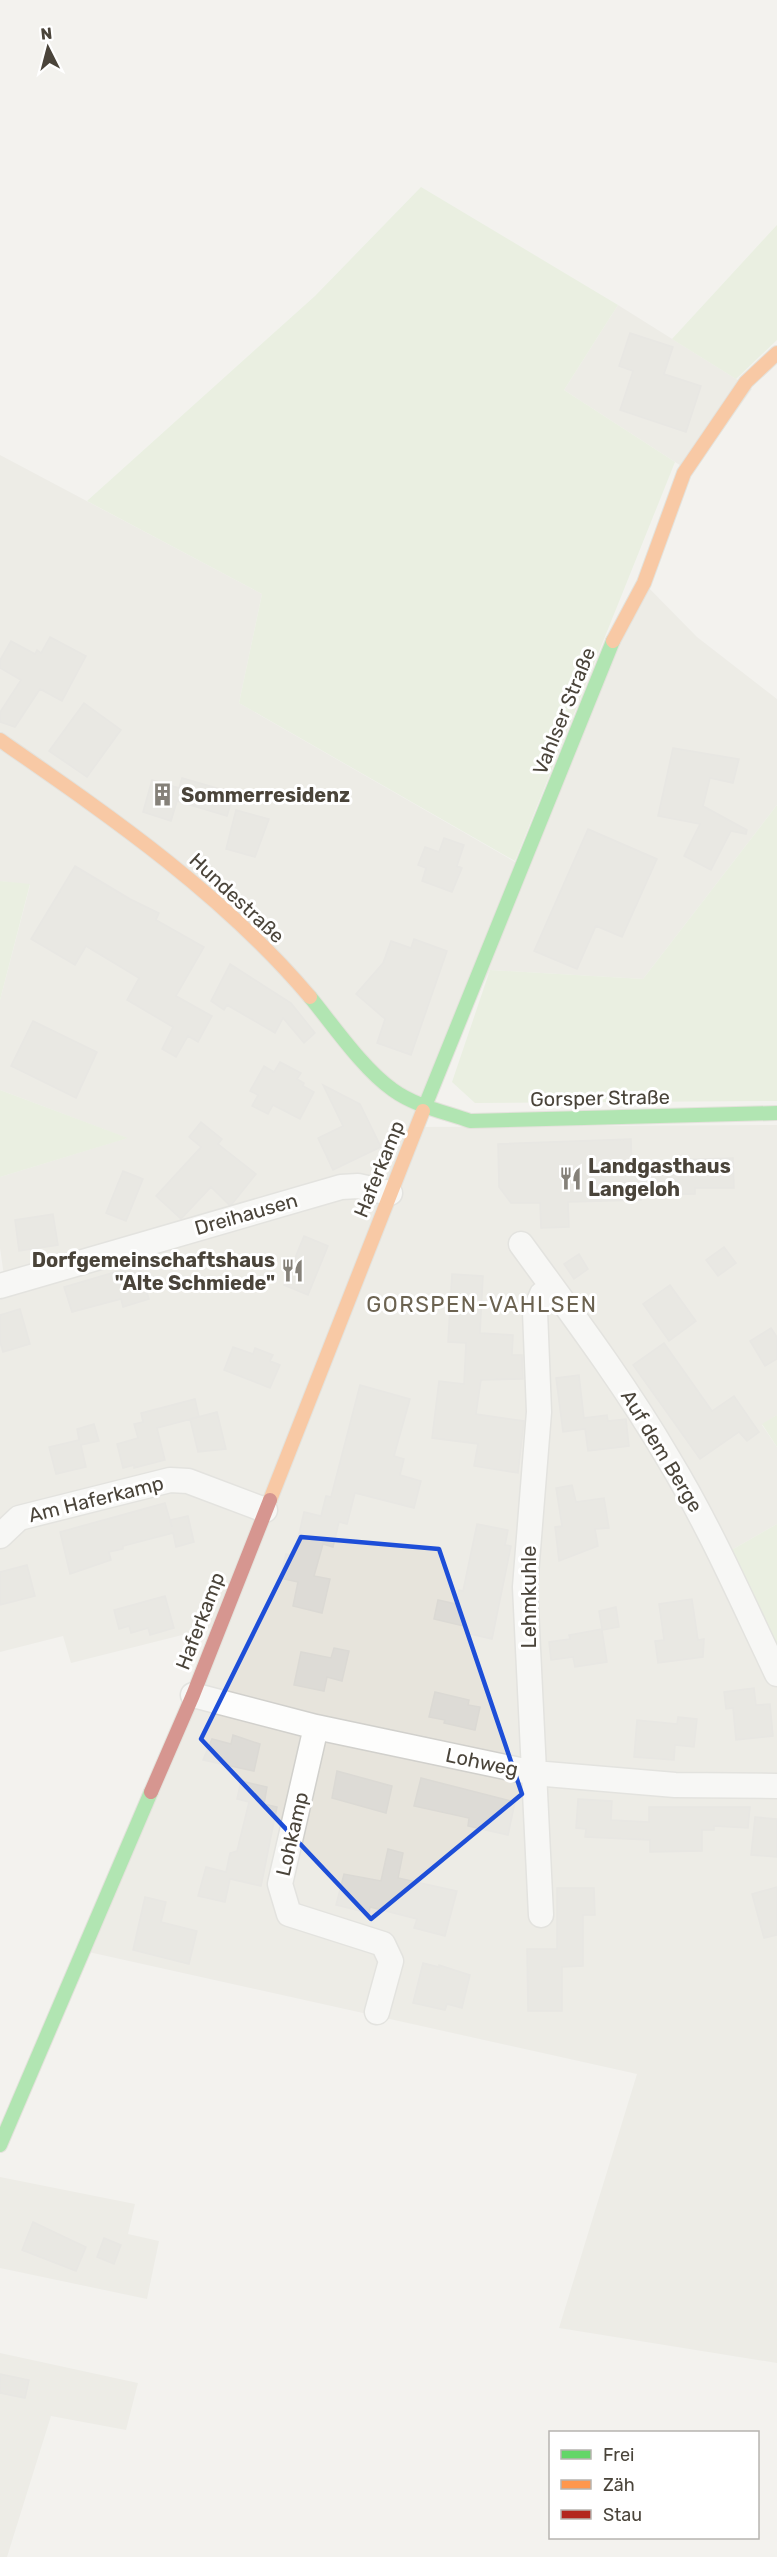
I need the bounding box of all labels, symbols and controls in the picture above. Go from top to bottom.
north arrow [18,18,78,78]
text: N [40,24,53,44]
street label: Vahlser Straße [528,644,600,778]
building icon: Sommerresidenz [150,782,176,808]
place label: Sommerresidenz [181,783,350,807]
street label: Hundestraße [185,848,289,948]
street label: Gorsper Straße [530,1085,670,1111]
street label: Haferkamp [349,1117,409,1221]
place label: Landgasthaus Langeloh [588,1154,731,1201]
restaurant icon: Landgasthaus Langeloh [557,1165,583,1191]
street label: Dreihausen [192,1188,300,1240]
place label: Dorfgemeinschaftshaus "Alte Schmiede" [32,1248,275,1295]
restaurant icon: Dorfgemeinschaftshaus "Alte Schmiede" [280,1258,306,1284]
district label: GORSPEN-VAHLSEN [366,1291,598,1318]
street label: Auf dem Berge [616,1386,708,1516]
street label: Am Haferkamp [26,1471,166,1527]
street label: Lehmkuhle [517,1546,541,1648]
street label: Haferkamp [170,1569,230,1673]
street label: Lohweg [444,1743,520,1781]
street label: Lohkamp [271,1790,313,1878]
legend [549,2431,759,2539]
text: Frei [603,2444,634,2466]
text: Zäh [603,2474,635,2496]
text: Stau [603,2504,642,2526]

